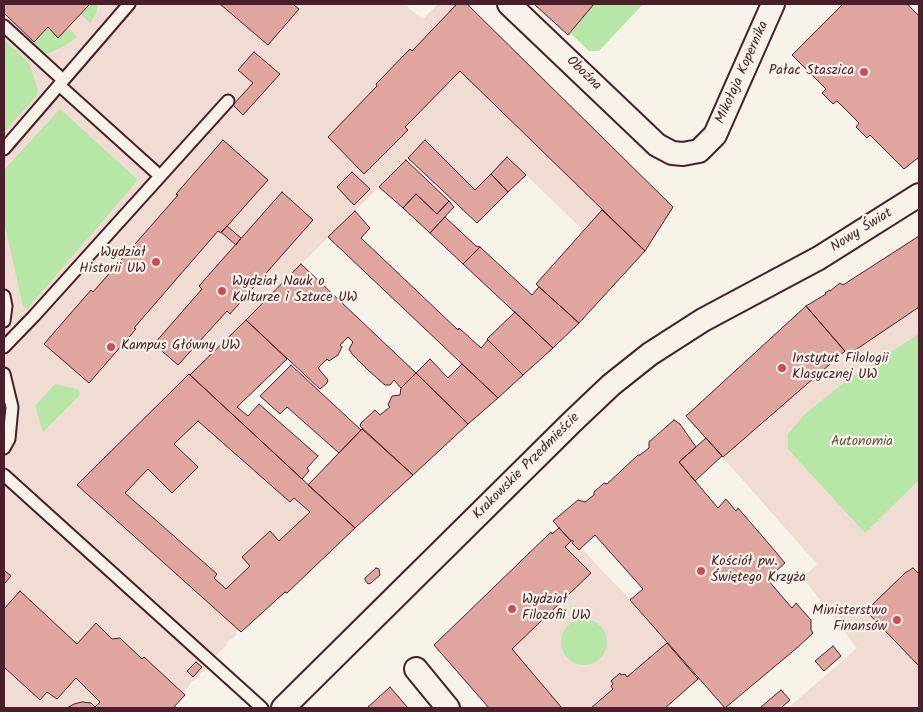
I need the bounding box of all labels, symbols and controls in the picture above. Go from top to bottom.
street label: Mikołaja Kopernika [713,19,773,127]
street label: Oboźna [562,53,604,95]
place label: Pałac Staszica [769,64,854,80]
marker: Pałac Staszica [858,66,870,78]
street label: Nowy Świat [828,205,896,257]
place label: Wydział Historii UW [79,246,146,278]
marker: Wydział Historii UW [150,256,162,268]
place label: Wydział Nauk o Kulturze i Sztuce UW [232,275,357,308]
marker: Wydział Nauk o Kulturze i Sztuce UW [216,285,228,297]
place label: Kampus Główny UW [121,339,240,355]
marker: Kampus Główny UW [105,341,117,353]
place label: Instytut Filologii Klasycznej UW [792,352,888,384]
marker: Instytut Filologii Klasycznej UW [776,362,788,374]
street label: Krakowskie Przedmieście [470,410,584,524]
park label: Autonomia [831,435,893,451]
place label: Kościół pw. Świętego Krzyża [711,555,806,588]
marker: Kościół pw. Świętego Krzyża [695,565,707,577]
place label: Wydział Filozofii UW [522,593,591,626]
marker: Wydział Filozofii UW [506,603,518,615]
place label: Ministerstwo Finansów [812,604,887,636]
marker: Ministerstwo Finansów [891,614,903,626]

